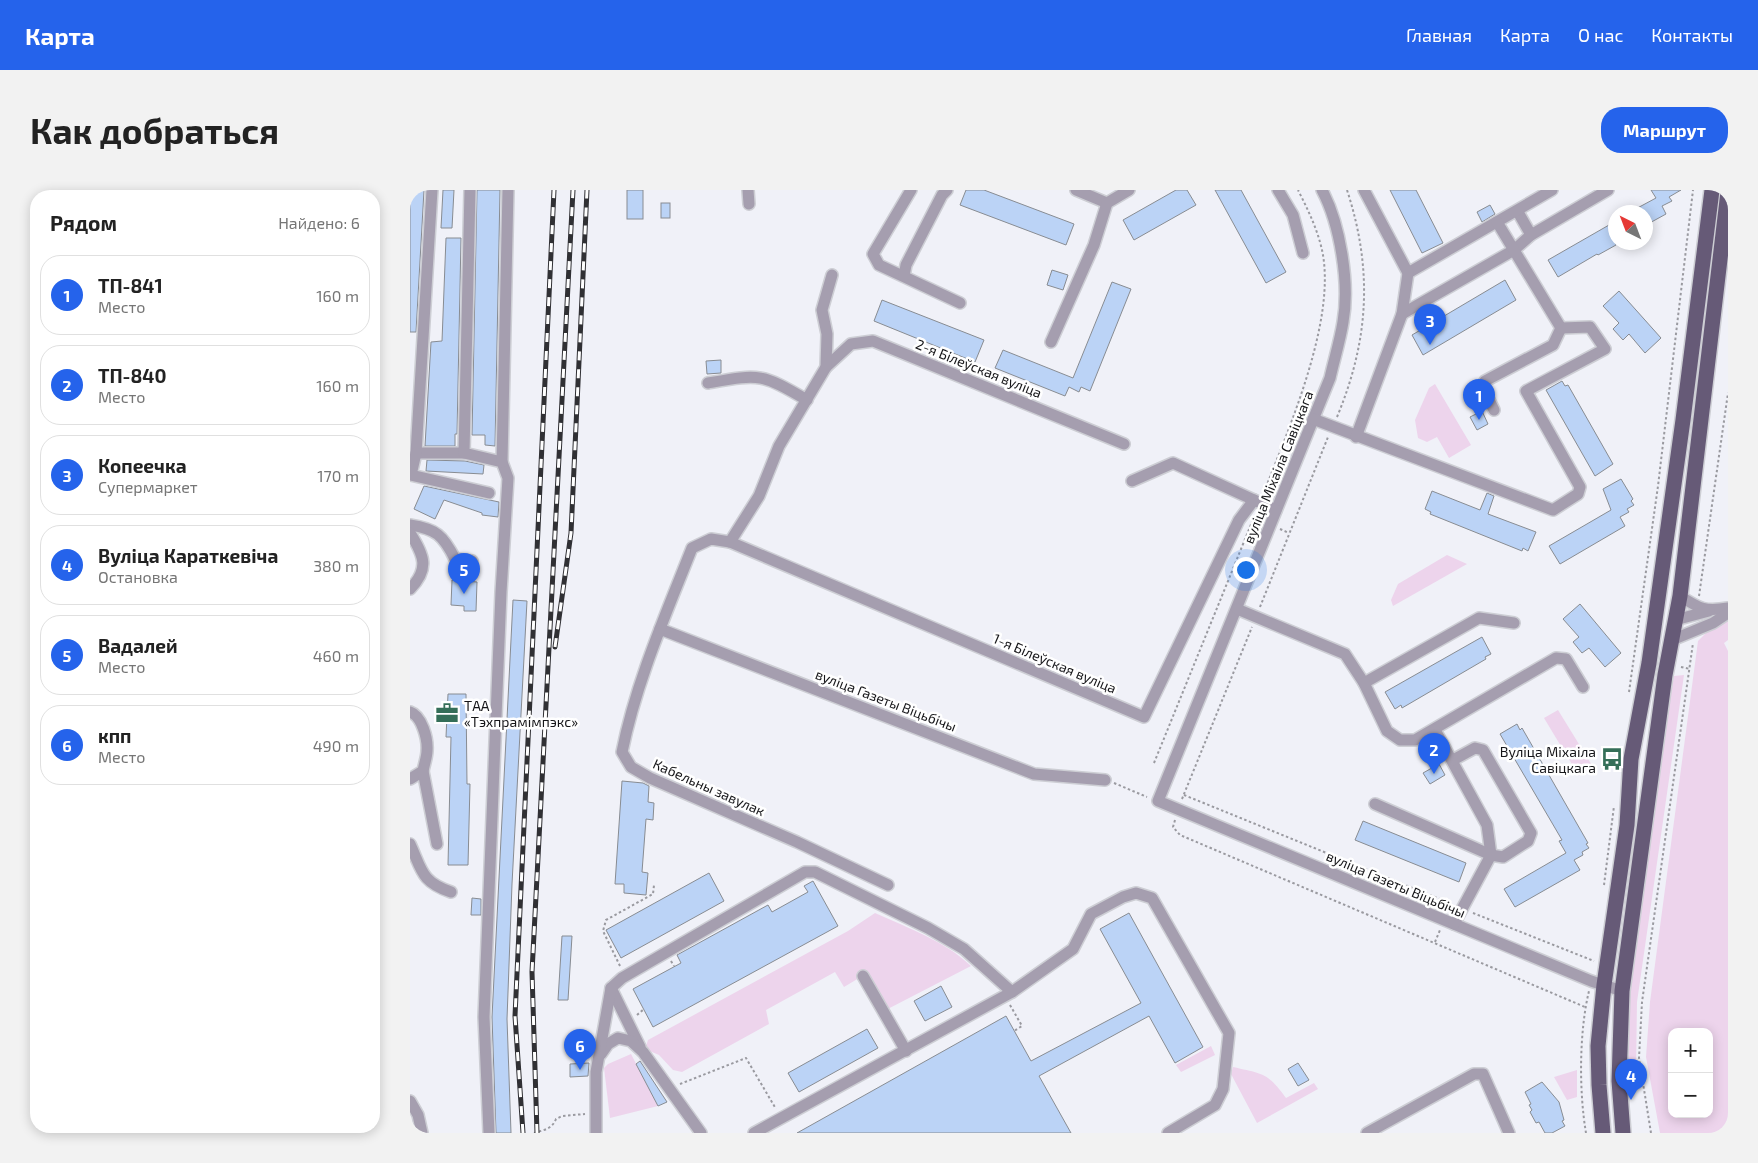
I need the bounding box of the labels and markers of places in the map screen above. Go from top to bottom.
pin: 3 [1414,304,1446,345]
pin: 1 [1463,379,1495,420]
pin: 5 [448,553,480,594]
place label: ТАА «Тэхпрамімпэкс» [464,697,578,730]
office icon: ТАА «Тэхпрамімпэкс» [434,700,460,726]
pin: 2 [1418,733,1450,774]
place label: Вуліца Міхаіла Савіцкага [1500,743,1596,776]
bus stop icon: Вуліца Міхаіла Савіцкага [1599,746,1625,772]
pin: 6 [564,1029,596,1070]
pin: 4 [1615,1059,1647,1100]

